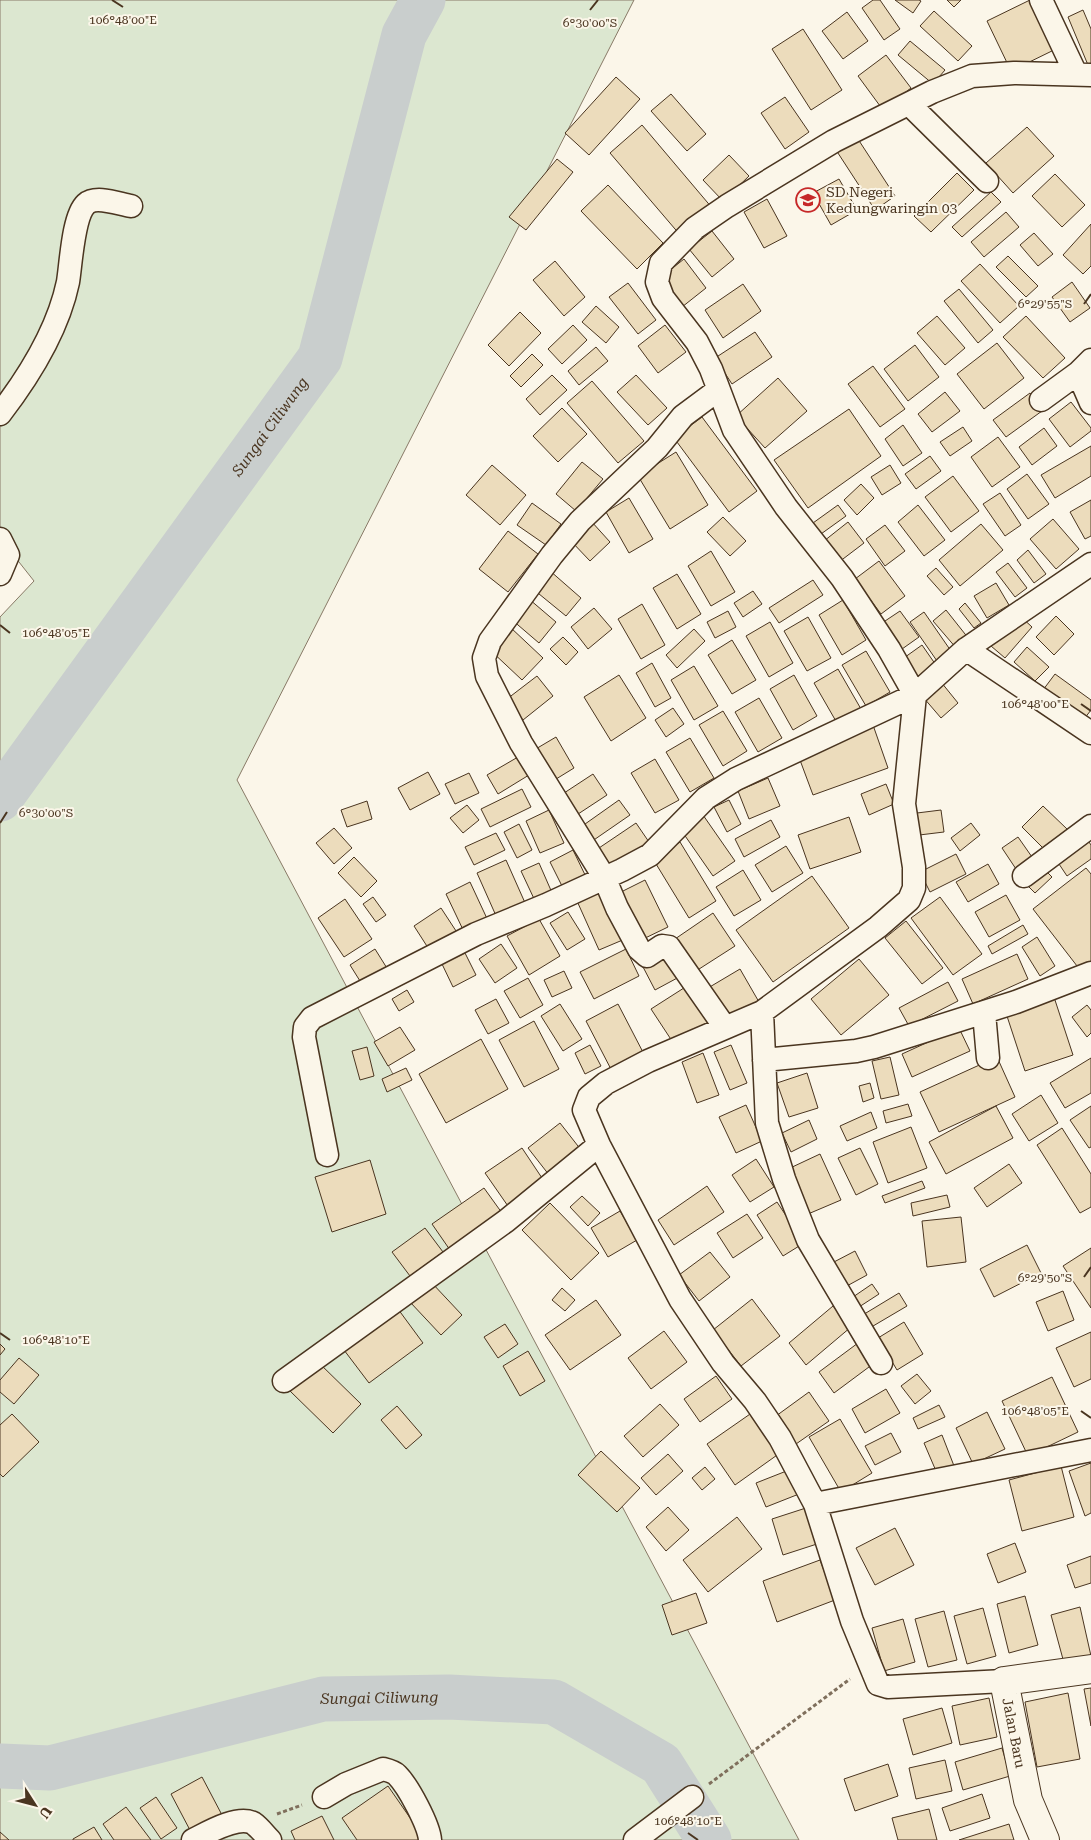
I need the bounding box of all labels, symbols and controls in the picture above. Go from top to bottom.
text: 106°48'00"E [89,13,157,27]
text: 6°30'00"S [563,16,617,30]
place label: SD Negeri Kedungwaringin 03 [826,184,958,216]
school or university icon: SD Negeri Kedungwaringin 03 [795,187,821,213]
text: 6°29'55"S [1018,297,1072,311]
water label: Sungai Ciliwung [228,374,312,480]
text: 106°48'05"E [22,626,90,640]
text: 106°48'00"E [1001,697,1069,711]
text: 6°30'00"S [19,806,73,820]
text: 6°29'50"S [1018,1271,1072,1285]
text: 106°48'10"E [22,1333,90,1347]
text: 106°48'05"E [1001,1404,1069,1418]
water label: Sungai Ciliwung [319,1688,438,1708]
street label: Jalan Baru [999,1697,1029,1770]
north arrow [10,1780,60,1830]
text: U [36,1804,55,1822]
text: 106°48'10"E [654,1814,722,1828]

